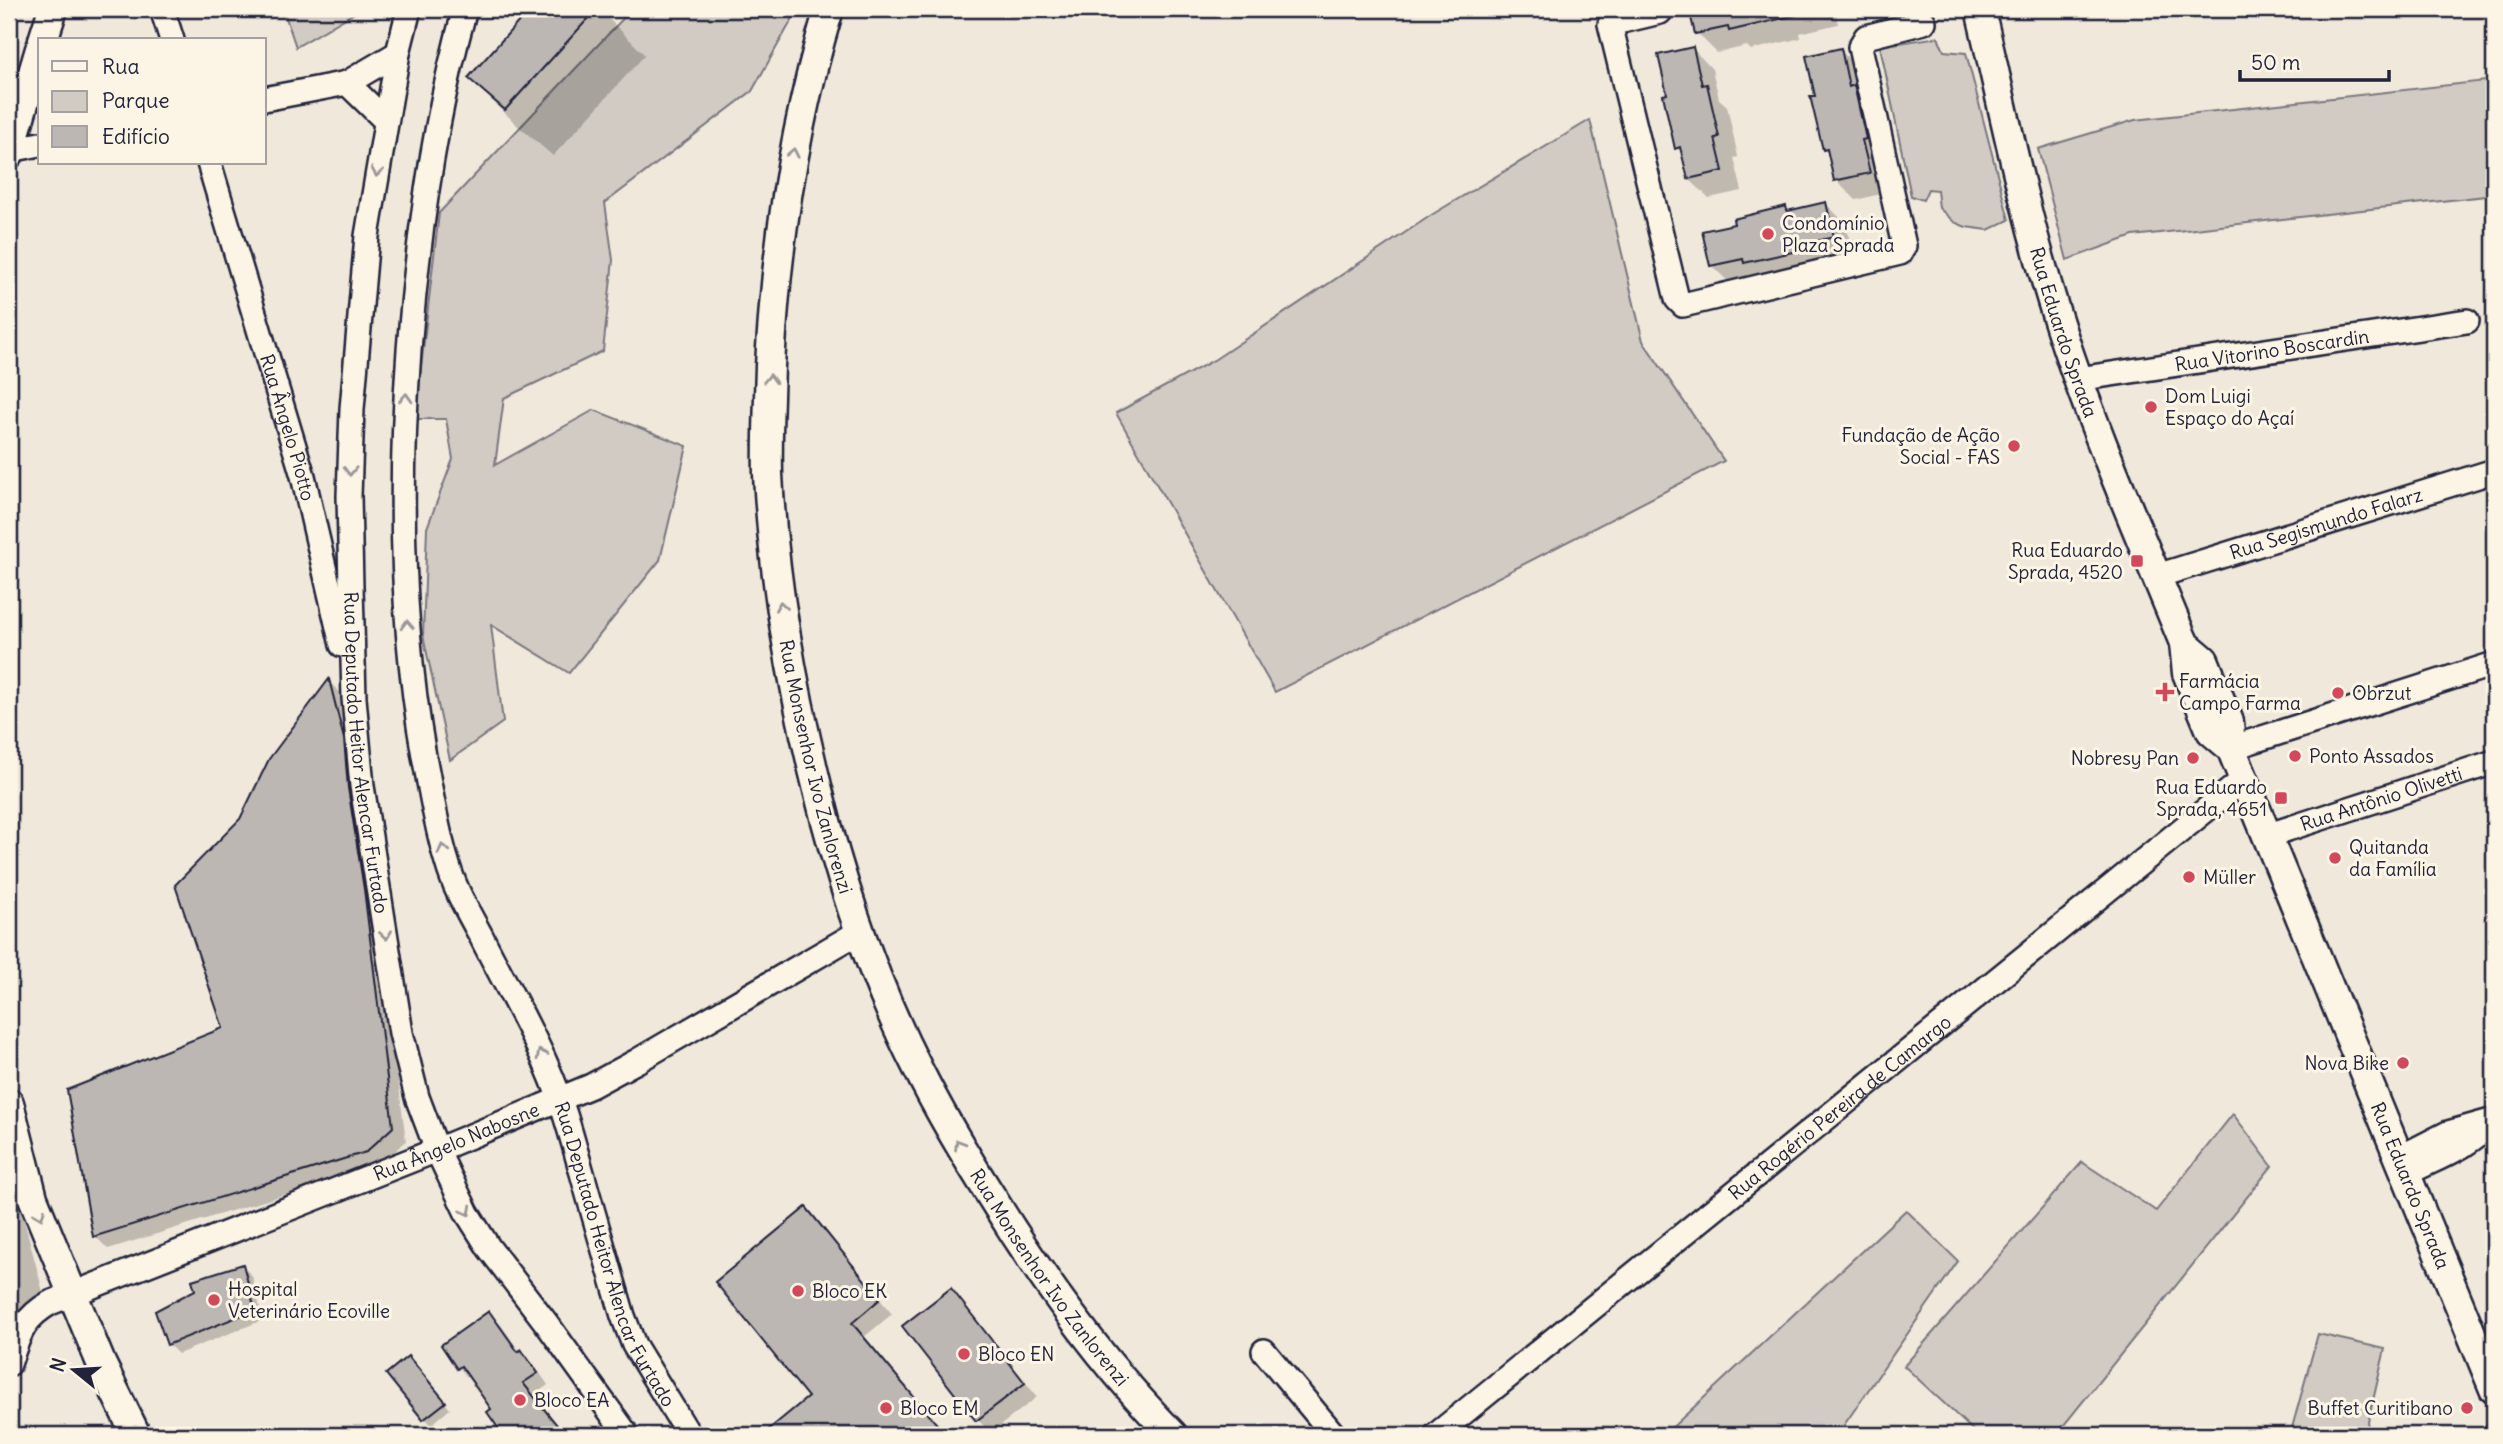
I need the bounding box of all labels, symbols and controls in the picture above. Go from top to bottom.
legend [38,38,266,164]
scale bar [2240,38,2389,82]
text: 50 m [2251,49,2300,76]
text: Rua [102,53,139,80]
text: Parque [102,87,170,114]
text: Edifício [102,123,170,150]
one-way arrow [784,147,799,159]
one-way arrow [370,166,385,178]
place label: Condomínio Plaza Sprada [1782,211,1895,257]
marker: Condomínio Plaza Sprada [1760,226,1776,242]
street label: Rua Eduardo Sprada [2025,244,2103,421]
street label: Rua Vitorino Boscardin [2173,324,2371,376]
street label: Rua Ângelo Piotto [255,351,320,503]
one-way arrow [762,374,777,385]
place label: Dom Luigi Espaço do Açaí [2165,384,2294,430]
one-way arrow [398,392,413,403]
marker: Dom Luigi Espaço do Açaí [2143,399,2159,415]
place label: Fundação de Ação Social - FAS [1841,423,2000,469]
marker: Fundação de Ação Social - FAS [2006,438,2022,454]
one-way arrow [342,466,358,477]
street label: Rua Segismundo Falarz [2227,482,2425,565]
place label: Rua Eduardo Sprada, 4520 [2008,538,2123,584]
marker: Rua Eduardo Sprada, 4520 [2129,553,2145,569]
street label: Rua Deputado Heitor Alencar Furtado [339,591,394,915]
one-way arrow [774,600,789,612]
one-way arrow [399,619,414,630]
street label: Rua Monsenhor Ivo Zanlorenzi [775,638,858,897]
place label: Farmácia Campo Farma [2179,669,2301,715]
place label: Obrzut [2352,681,2412,705]
marker: Farmácia Campo Farma [2157,684,2173,700]
marker: Obrzut [2330,685,2346,701]
place label: Ponto Assados [2309,744,2434,768]
place label: Nobresy Pan [2071,746,2179,770]
marker: Ponto Assados [2287,748,2303,764]
marker: Nobresy Pan [2185,750,2201,766]
street label: Rua Antônio Olivetti [2297,761,2465,836]
place label: Rua Eduardo Sprada, 4651 [2155,775,2267,821]
marker: Rua Eduardo Sprada, 4651 [2273,790,2289,806]
place label: Quitanda da Família [2349,835,2437,881]
one-way arrow [437,844,451,856]
marker: Quitanda da Família [2327,850,2343,866]
place label: Müller [2203,865,2256,889]
marker: Müller [2181,869,2197,885]
one-way arrow [378,929,393,941]
street label: Rua Rogério Pereira de Camargo [1723,1010,1956,1205]
one-way arrow [536,1049,550,1061]
place label: Nova Bike [2304,1051,2389,1075]
marker: Nova Bike [2395,1055,2411,1071]
street label: Rua Ângelo Nabosne [370,1097,543,1186]
street label: Rua Eduardo Sprada [2366,1098,2455,1273]
street label: Rua Deputado Heitor Alencar Furtado [550,1099,681,1411]
one-way arrow [955,1139,968,1152]
street label: Rua Monsenhor Ivo Zanlorenzi [965,1164,1134,1391]
one-way arrow [459,1204,472,1217]
one-way arrow [32,1209,46,1221]
place label: Hospital Veterinário Ecoville [228,1277,390,1323]
place label: Bloco EK [812,1279,887,1303]
marker: Bloco EK [790,1283,806,1299]
marker: Hospital Veterinário Ecoville [206,1292,222,1308]
north arrow [38,1336,108,1406]
place label: Bloco EN [978,1342,1054,1366]
marker: Bloco EN [956,1346,972,1362]
text: N [44,1355,71,1375]
place label: Bloco EA [534,1388,609,1412]
marker: Bloco EA [512,1392,528,1408]
place label: Bloco EM [900,1396,979,1420]
place label: Buffet Curitibano [2307,1396,2453,1420]
marker: Bloco EM [878,1400,894,1416]
marker: Buffet Curitibano [2459,1400,2475,1416]

